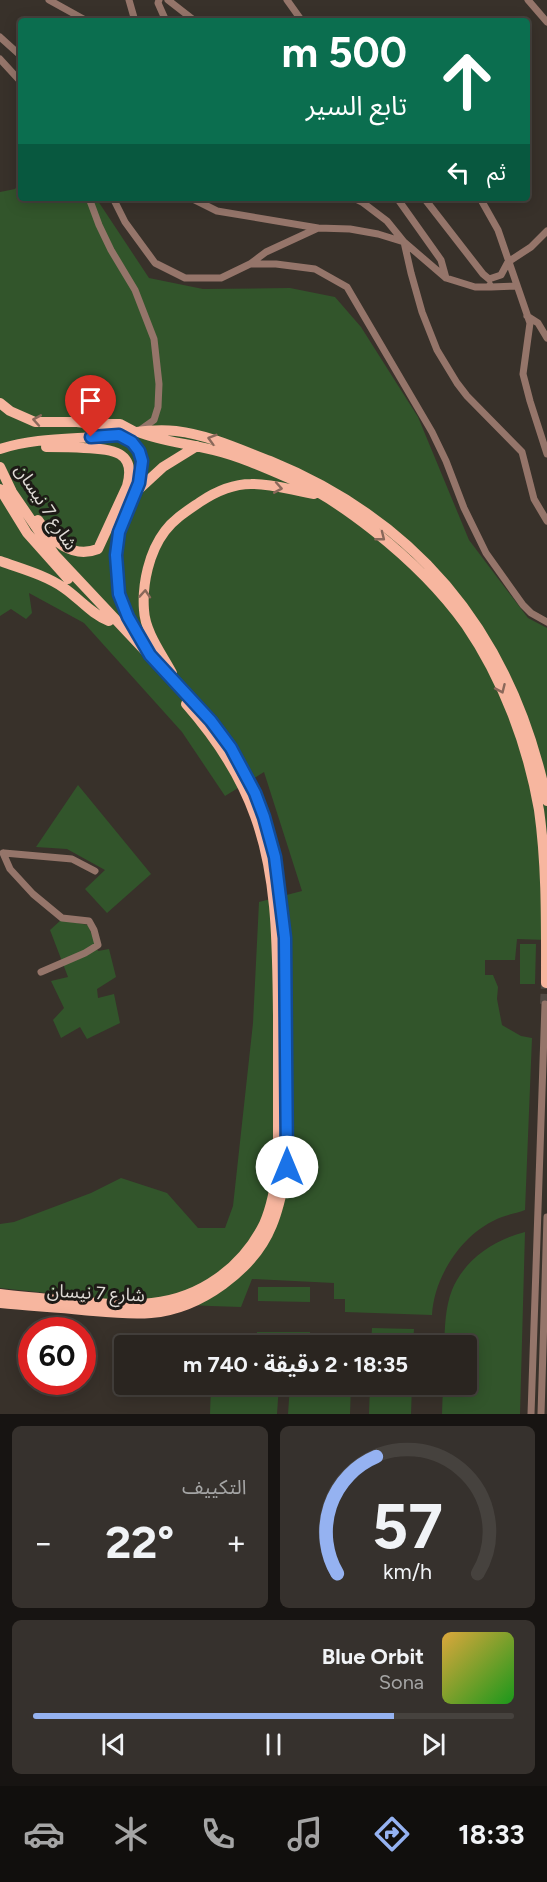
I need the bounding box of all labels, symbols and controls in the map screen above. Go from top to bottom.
text: 500 m [282,27,407,78]
icon: ahead [428,42,506,120]
text: تابع السير [306,89,407,122]
icon: left [442,156,475,189]
text: ثم [487,159,506,186]
pin [65,375,116,437]
icon: arrive [74,384,107,417]
one-way arrow [32,415,42,427]
one-way arrow [207,434,218,446]
street label: شارع 7 نيسان [8,460,82,556]
one-way arrow [273,481,282,493]
one-way arrow [374,530,385,541]
one-way arrow [138,589,151,598]
one-way arrow [494,682,506,693]
position arrow [255,1135,319,1199]
street label: شارع 7 نيسان [46,1279,146,1310]
speed limit sign: 60 [18,1317,96,1395]
text: 18:35 · 2 دقيقة · 740 m [183,1351,408,1378]
text: التكييف [182,1475,247,1499]
text: 57 [372,1489,443,1564]
text: 22° [105,1515,174,1569]
text: − [33,1523,54,1562]
text: + [226,1523,247,1562]
text: km/h [383,1559,432,1584]
text: Blue Orbit [322,1643,424,1670]
text: Sona [379,1670,424,1694]
icon: previous [97,1728,130,1761]
icon: pause [257,1728,290,1761]
icon: next [417,1728,450,1761]
icon: car [23,1813,65,1855]
icon: climate [110,1813,152,1855]
icon: phone [197,1813,239,1855]
icon: music [284,1813,326,1855]
icon: directions [371,1813,413,1855]
text: 18:33 [458,1818,524,1851]

